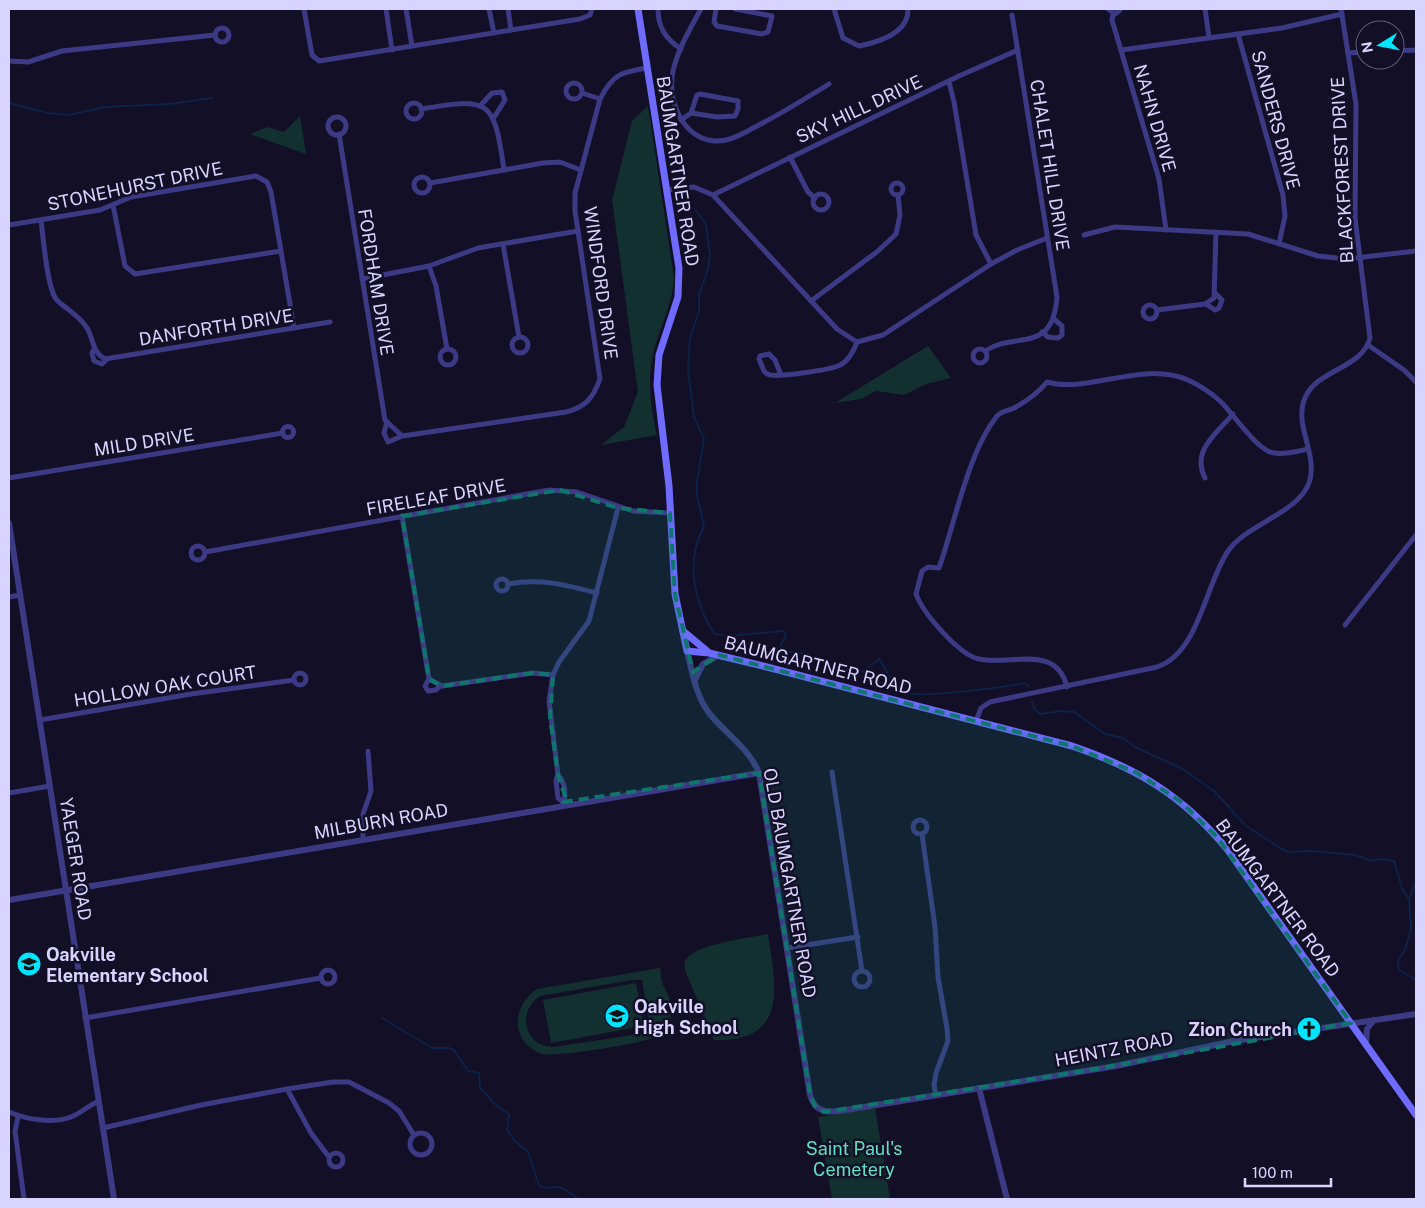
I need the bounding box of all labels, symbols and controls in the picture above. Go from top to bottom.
north arrow [1355,20,1405,70]
text: N [1358,40,1376,54]
street label: SANDERS DRIVE [1247,48,1305,192]
street label: NAHN DRIVE [1130,62,1180,174]
street label: SKY HILL DRIVE [793,71,925,147]
street label: BAUMGARTNER ROAD [653,74,703,268]
street label: BLACKFOREST DRIVE [1327,76,1357,264]
street label: CHALET HILL DRIVE [1026,78,1074,252]
street label: STONEHURST DRIVE [46,157,224,215]
street label: WINDFORD DRIVE [580,205,622,361]
street label: FORDHAM DRIVE [354,207,398,357]
street label: DANFORTH DRIVE [137,304,295,350]
street label: MILD DRIVE [92,424,196,460]
street label: FIRELEAF DRIVE [364,474,508,520]
street label: BAUMGARTNER ROAD [722,632,914,698]
street label: HOLLOW OAK COURT [72,661,258,711]
street label: OLD BAUMGARTNER ROAD [759,766,821,1000]
street label: YAEGER ROAD [56,796,96,922]
street label: MILBURN ROAD [312,799,450,843]
street label: BAUMGARTNER ROAD [1212,815,1344,981]
place label: Oakville Elementary School [46,944,209,986]
school or university icon: Oakville Elementary School [16,951,42,977]
place label: Oakville High School [634,996,738,1038]
school or university icon: Oakville High School [604,1003,630,1029]
church icon: Zion Church [1296,1016,1322,1042]
place label: Zion Church [1188,1019,1292,1040]
street label: HEINTZ ROAD [1053,1027,1175,1071]
park label: Saint Paul's Cemetery [806,1138,902,1180]
scale bar [1245,1156,1331,1188]
text: 100 m [1252,1164,1293,1181]

